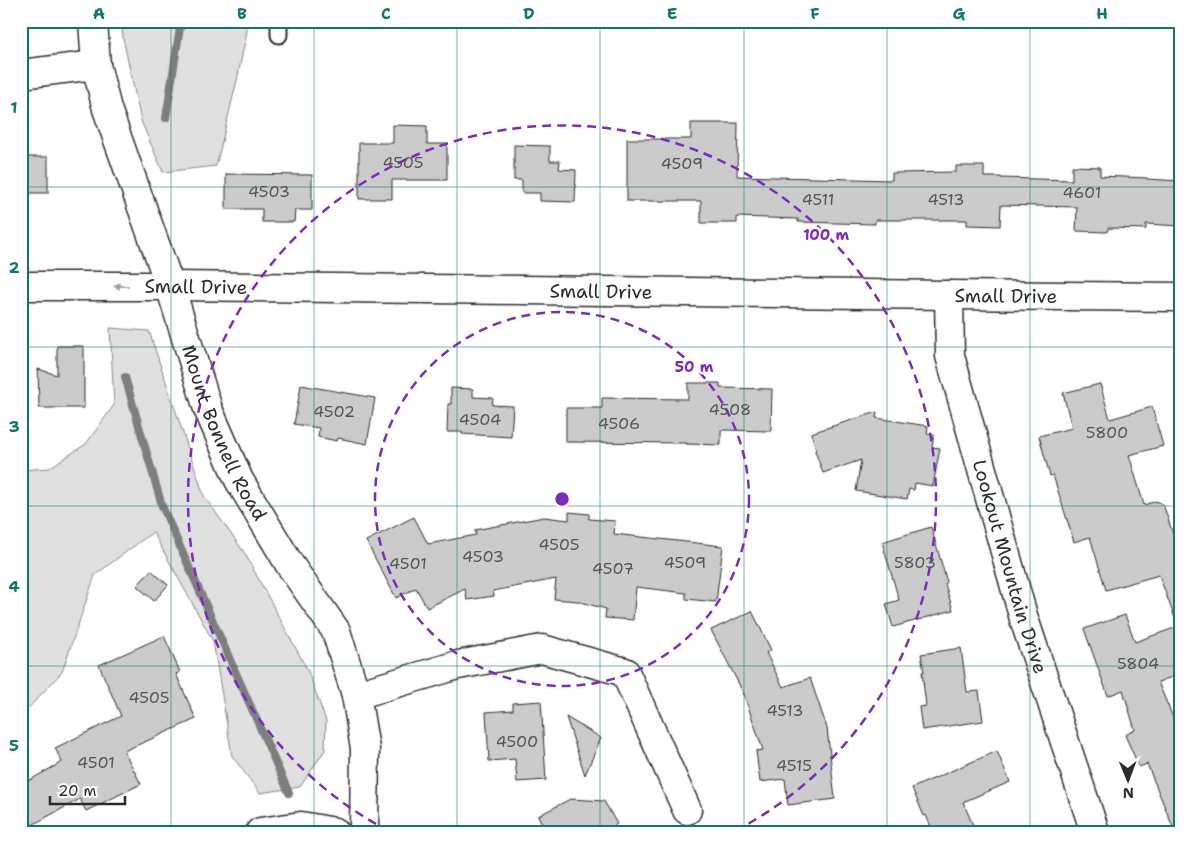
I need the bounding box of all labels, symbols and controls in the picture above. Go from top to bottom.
text: A [93,3,105,24]
text: B [237,3,247,24]
text: C [381,3,391,24]
text: D [523,3,535,24]
text: E [667,3,677,24]
text: F [810,3,820,24]
text: G [953,3,966,24]
text: H [1096,3,1108,24]
text: 1 [10,97,18,118]
house number: 4505 [382,152,424,173]
house number: 4509 [661,153,703,174]
house number: 4503 [248,181,290,202]
house number: 4601 [1062,182,1102,203]
house number: 4511 [802,189,834,210]
house number: 4513 [928,189,964,210]
text: 100 m [803,225,849,245]
text: 2 [8,257,20,278]
street label: Small Drive [145,274,248,299]
street label: Small Drive [549,278,653,304]
one-way arrow [113,282,129,290]
street label: Small Drive [954,283,1057,308]
street label: Mount Bonnell Road [176,342,273,525]
text: 50 m [675,357,714,377]
house number: 4508 [709,399,751,420]
house number: 4502 [313,401,355,422]
house number: 4504 [459,409,501,430]
house number: 4506 [598,413,640,434]
text: 3 [8,416,20,437]
house number: 5800 [1086,422,1128,443]
street label: Lookout Mountain Drive [967,457,1054,677]
centre of rings [553,490,571,508]
house number: 4505 [538,534,580,555]
house number: 4503 [462,546,504,567]
house number: 4509 [664,552,706,573]
house number: 5803 [894,552,936,573]
house number: 4501 [389,553,427,574]
house number: 4507 [592,558,634,579]
text: 4 [8,576,20,597]
house number: 5804 [1117,653,1159,674]
house number: 4505 [128,687,170,708]
house number: 4513 [767,700,803,721]
house number: 4500 [496,731,538,752]
text: 5 [9,735,19,756]
house number: 4501 [77,752,115,773]
house number: 4515 [776,755,812,776]
north arrow [1104,756,1154,806]
scale bar [50,773,125,805]
text: 20 m [58,781,97,801]
text: N [1123,784,1134,802]

